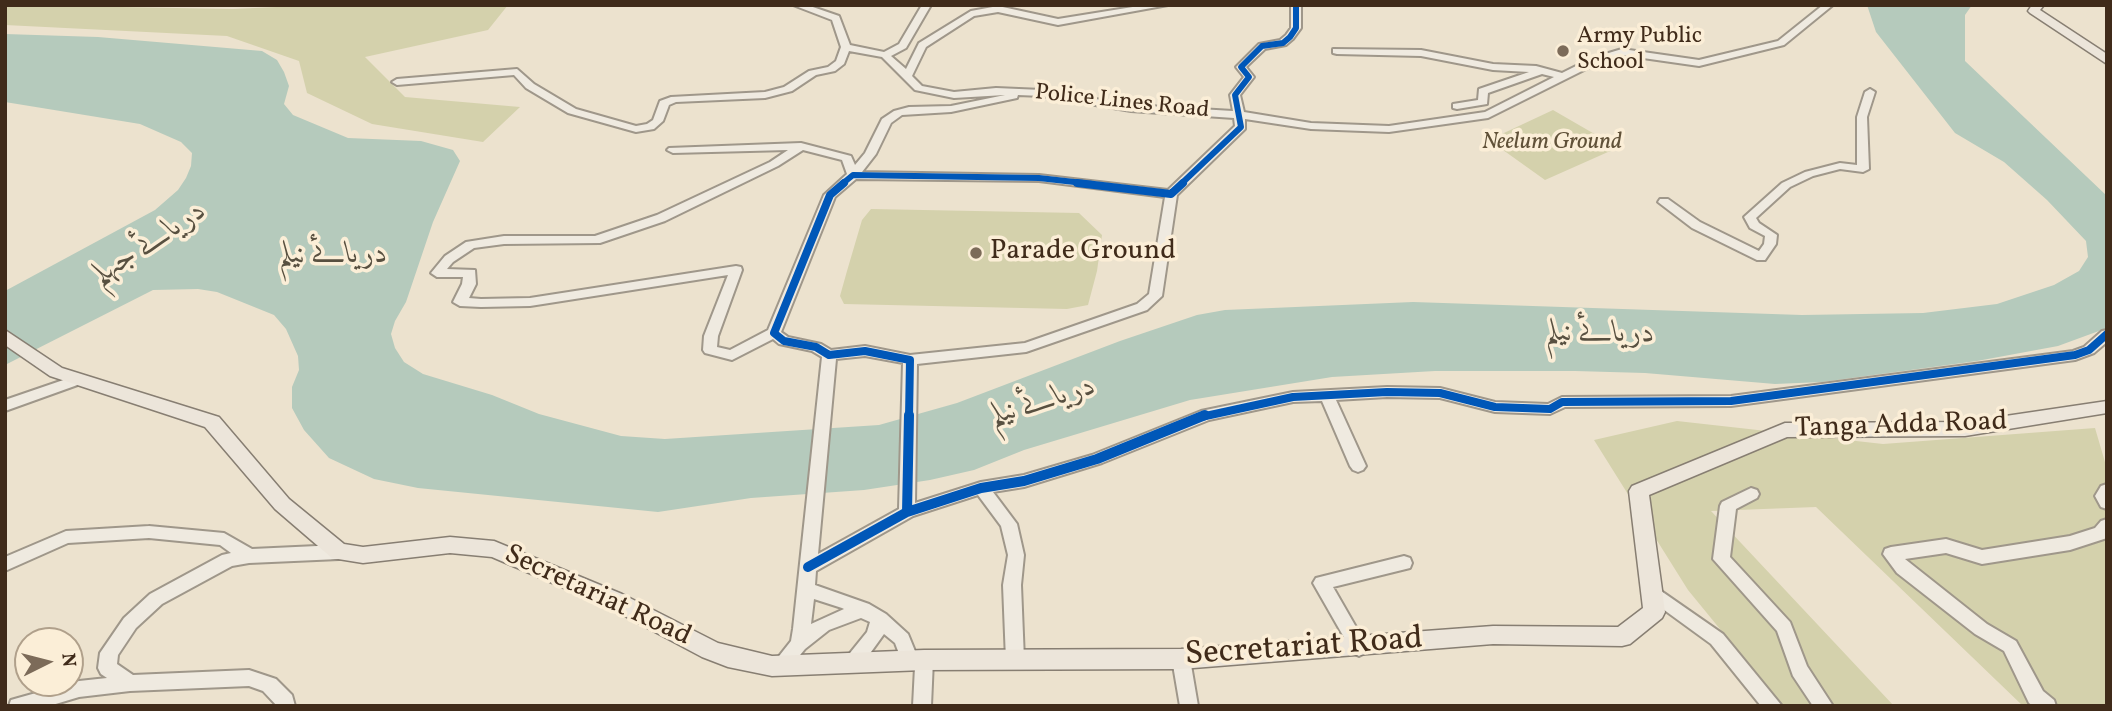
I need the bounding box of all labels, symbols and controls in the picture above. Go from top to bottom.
place label: Army Public School [1577,24,1702,78]
marker: Army Public School [1555,43,1571,59]
street label: Police Lines Road [1033,80,1211,126]
park label: Neelum Ground [1482,130,1622,158]
water label: دریائے جہلم [86,195,214,295]
place label: Parade Ground [990,236,1176,270]
water label: دریائے نیلم [278,238,388,274]
marker: Parade Ground [968,245,984,261]
water label: دریائے نیلم [1545,316,1655,354]
water label: دریائے نیلم [985,370,1101,436]
street label: Tanga Adda Road [1794,406,2008,448]
street label: Secretariat Road [498,539,696,655]
street label: Secretariat Road [1184,621,1424,677]
north arrow [14,627,84,697]
text: N [54,652,82,668]

